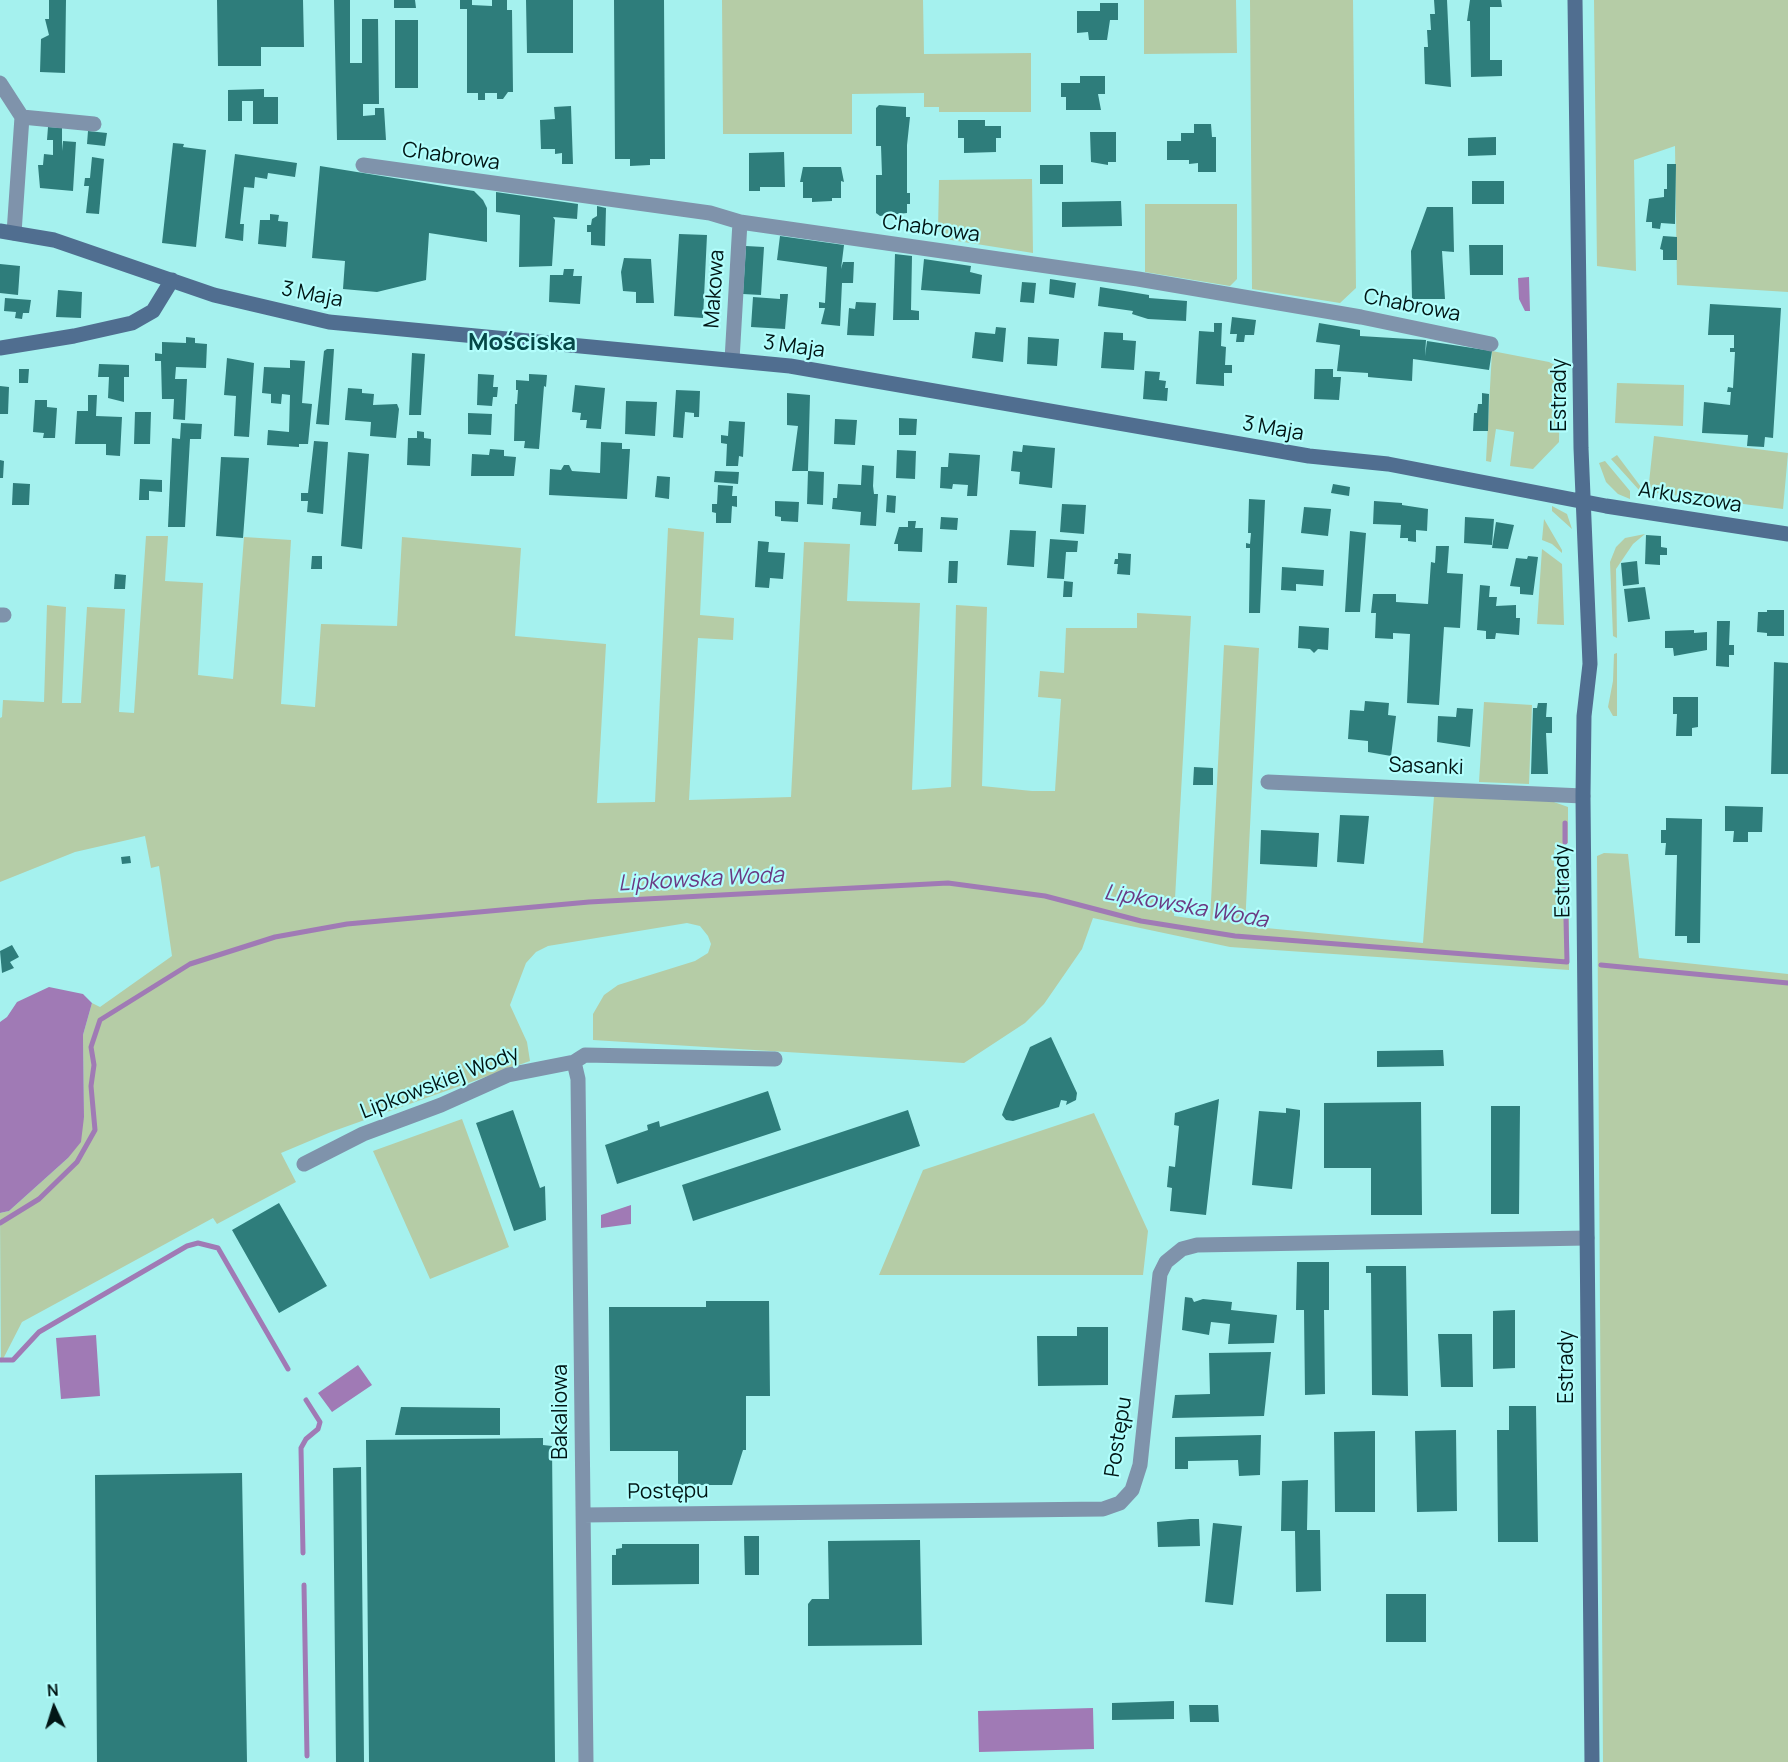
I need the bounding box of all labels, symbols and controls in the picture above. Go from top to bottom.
street label: Chabrowa [401,138,501,176]
street label: Chabrowa [881,210,981,248]
street label: Makowa [700,249,730,329]
street label: 3 Maja [279,277,345,313]
street label: Chabrowa [1361,284,1463,328]
district label: Mościska [468,329,576,357]
street label: 3 Maja [762,330,826,364]
street label: Estrady [1547,358,1573,432]
street label: 3 Maja [1240,411,1306,447]
street label: Arkuszowa [1637,477,1743,519]
street label: Sasanki [1388,753,1464,781]
street label: Estrady [1550,844,1576,918]
water label: Lipkowska Woda [618,862,784,898]
water label: Lipkowska Woda [1102,880,1270,934]
street label: Lipkowskiej Wody [357,1041,523,1125]
street label: Estrady [1554,1330,1580,1404]
street label: Bakaliowa [548,1364,574,1460]
street label: Postępu [1100,1395,1138,1479]
street label: Postępu [627,1479,709,1505]
north arrow [24,1678,84,1738]
text: N [46,1679,59,1701]

